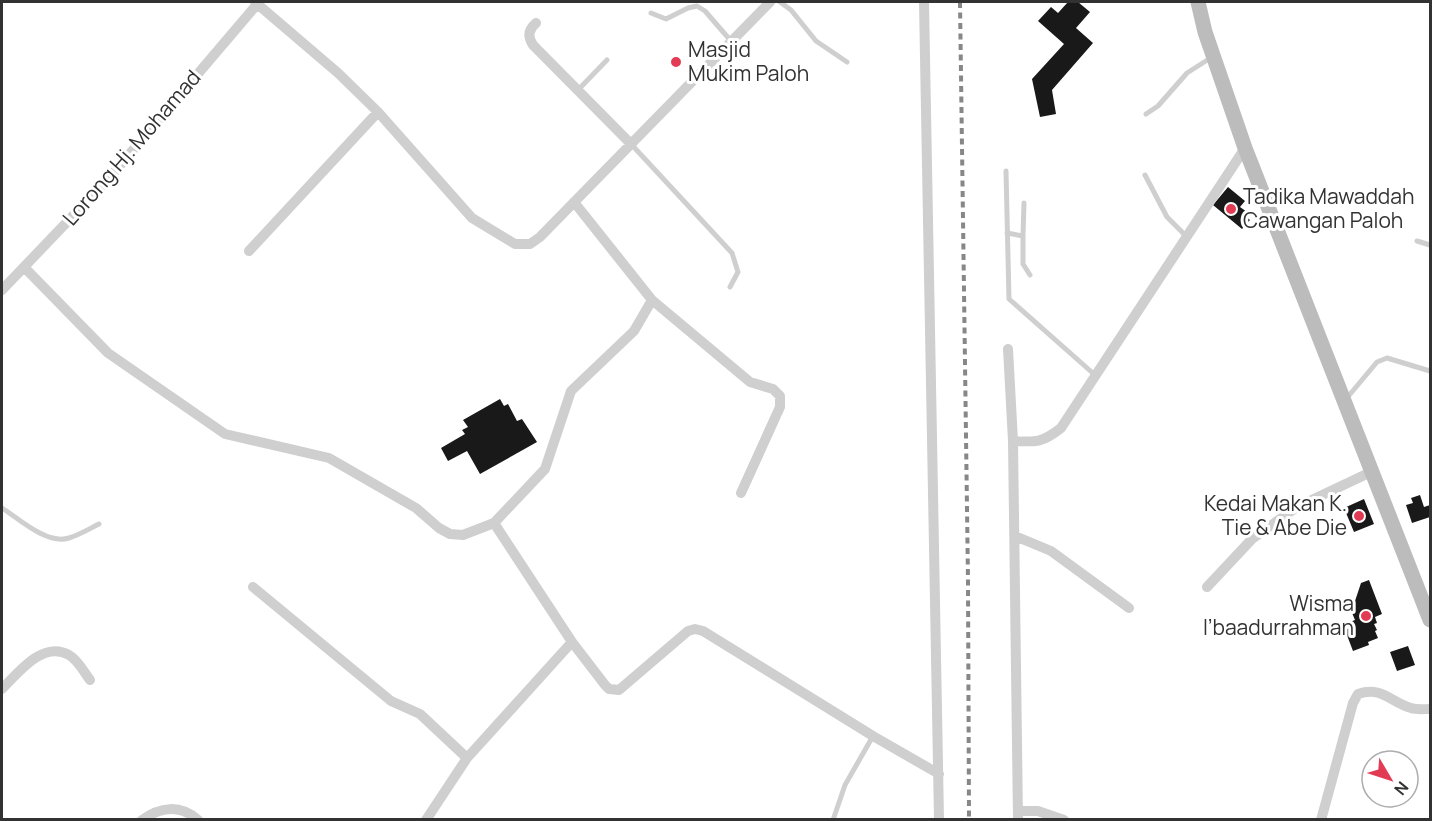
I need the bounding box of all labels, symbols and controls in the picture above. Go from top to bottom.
place label: Masjid Mukim Paloh [688,35,809,87]
marker: Masjid Mukim Paloh [669,55,683,69]
street label: Lorong Hj. Mohamad [56,64,207,231]
place label: Tadika Mawaddah Cawangan Paloh [1243,182,1414,234]
marker: Tadika Mawaddah Cawangan Paloh [1224,202,1238,216]
place label: Kedai Makan K. Tie & Abe Die [1204,489,1347,541]
marker: Kedai Makan K. Tie & Abe Die [1352,509,1366,523]
place label: Wisma I’baadurrahman [1203,589,1354,641]
marker: Wisma I’baadurrahman [1359,609,1373,623]
north arrow [1360,749,1420,809]
text: N [1389,777,1414,800]

